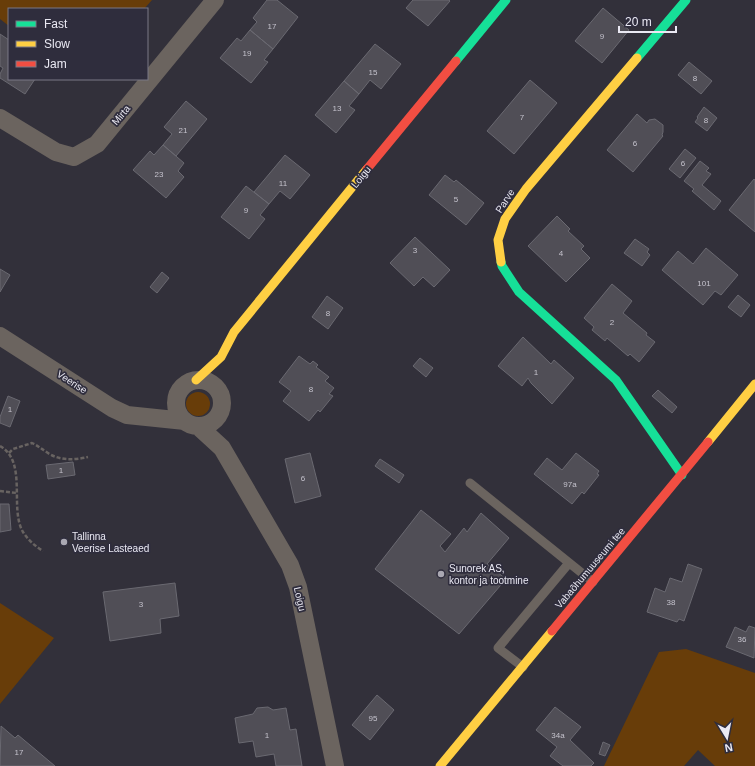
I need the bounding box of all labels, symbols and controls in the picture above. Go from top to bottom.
legend [8,8,148,80]
scale bar [619,8,676,34]
text: 20 m [625,15,652,29]
text: Fast [44,17,68,31]
house number: 17 [268,22,277,31]
house number: 9 [600,32,605,41]
text: Slow [44,37,70,51]
house number: 19 [243,49,252,58]
text: Jam [44,57,67,71]
house number: 15 [369,68,378,77]
house number: 8 [693,74,698,83]
street label: Mirta [110,103,133,127]
house number: 13 [333,104,342,113]
house number: 7 [520,113,525,122]
house number: 8 [704,116,709,125]
house number: 21 [179,126,188,135]
house number: 6 [633,139,638,148]
house number: 6 [681,159,686,168]
street label: Loigu [349,164,373,190]
house number: 23 [155,170,164,179]
house number: 11 [279,179,288,188]
street label: Parve [493,187,517,215]
house number: 5 [454,195,459,204]
house number: 9 [244,206,249,215]
house number: 3 [413,246,418,255]
house number: 4 [559,249,564,258]
house number: 101 [697,279,711,288]
house number: 8 [326,309,331,318]
house number: 2 [610,318,615,327]
street label: Veerise [55,368,89,396]
house number: 1 [534,368,539,377]
house number: 8 [309,385,314,394]
house number: 1 [8,405,13,414]
house number: 1 [59,466,64,475]
house number: 6 [301,474,306,483]
house number: 97a [563,480,577,489]
street label: Vabaõhumuuseumi tee [553,525,627,611]
place label: Tallinna Veerise Lasteaed [72,531,149,554]
marker: Tallinna Veerise Lasteaed [59,537,69,547]
place label: Sunorek AS, kontor ja tootmine [449,563,529,586]
marker: Sunorek AS, kontor ja tootmine [436,569,446,579]
street label: Loigu [292,586,308,612]
house number: 38 [667,598,676,607]
house number: 3 [139,600,144,609]
house number: 36 [738,635,747,644]
house number: 95 [369,714,378,723]
north arrow [707,718,747,758]
house number: 1 [265,731,270,740]
house number: 34a [551,731,565,740]
text: N [724,741,734,754]
house number: 17 [15,748,24,757]

